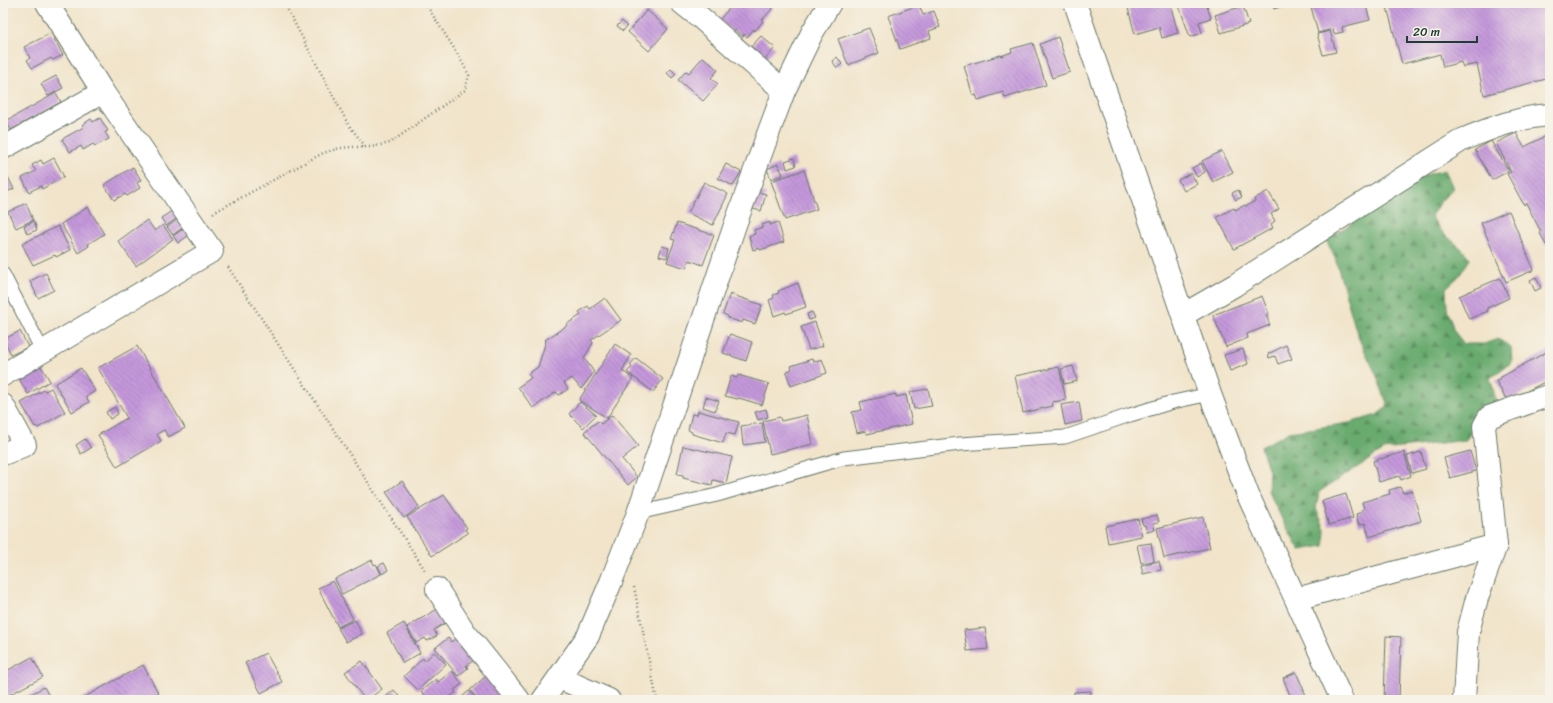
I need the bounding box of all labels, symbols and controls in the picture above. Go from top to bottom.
scale bar [1407,18,1477,44]
text: 20 m [1413,21,1440,43]

